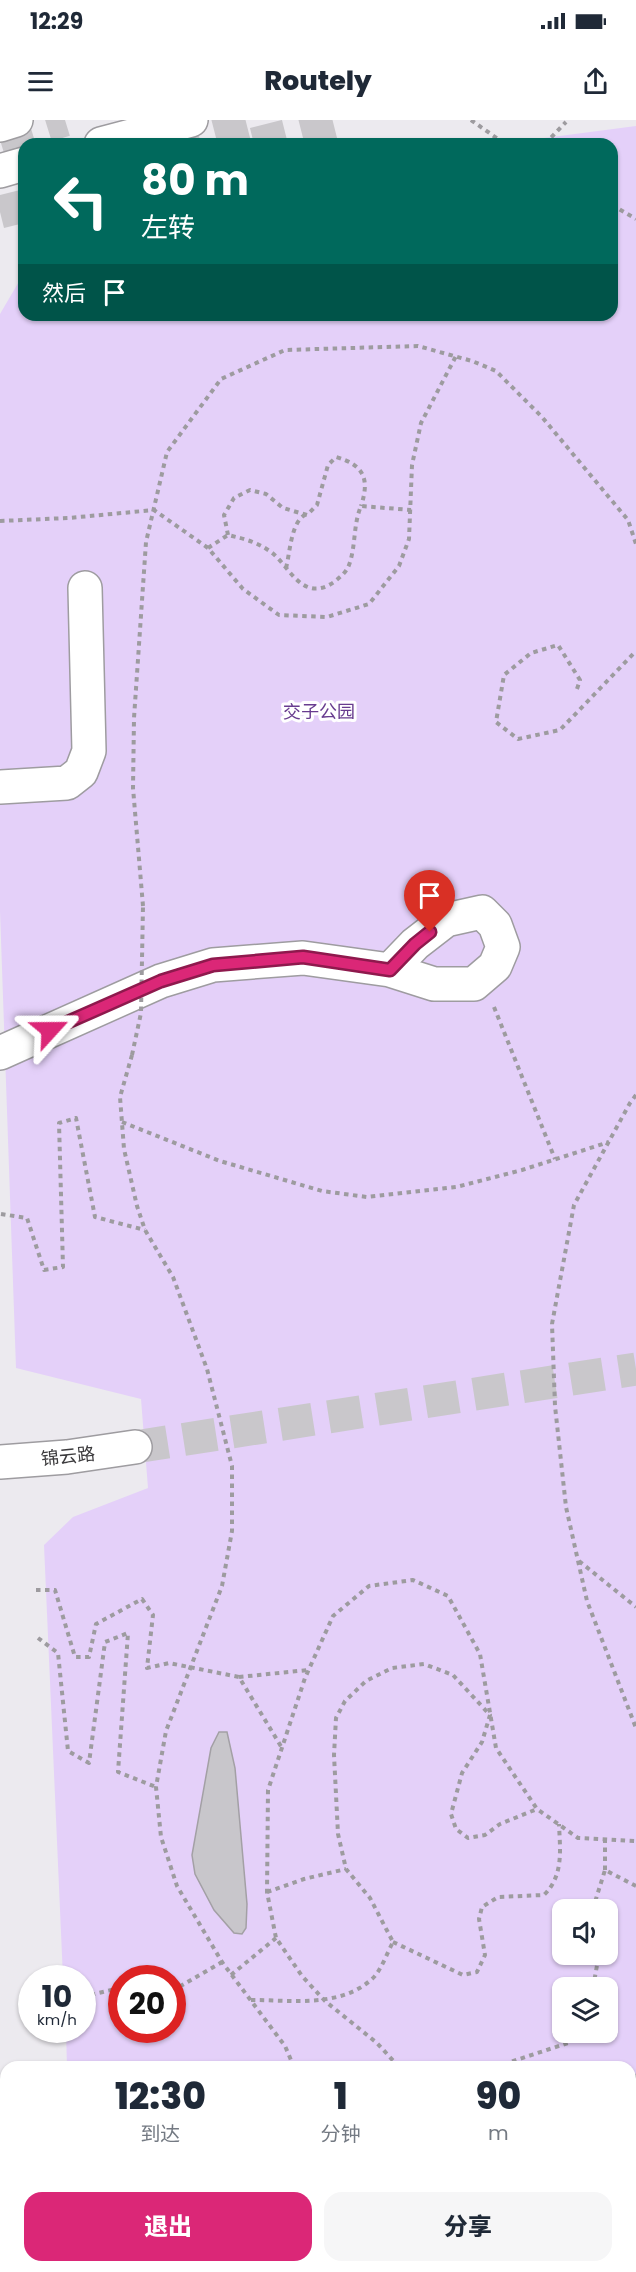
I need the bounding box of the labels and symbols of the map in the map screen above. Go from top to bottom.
park label: 交子公园 [283,699,355,724]
pin [404,870,455,932]
position arrow [18,998,82,1062]
street label: 锦云路 [40,1441,96,1471]
speed limit sign: 20 [108,1965,186,2043]

